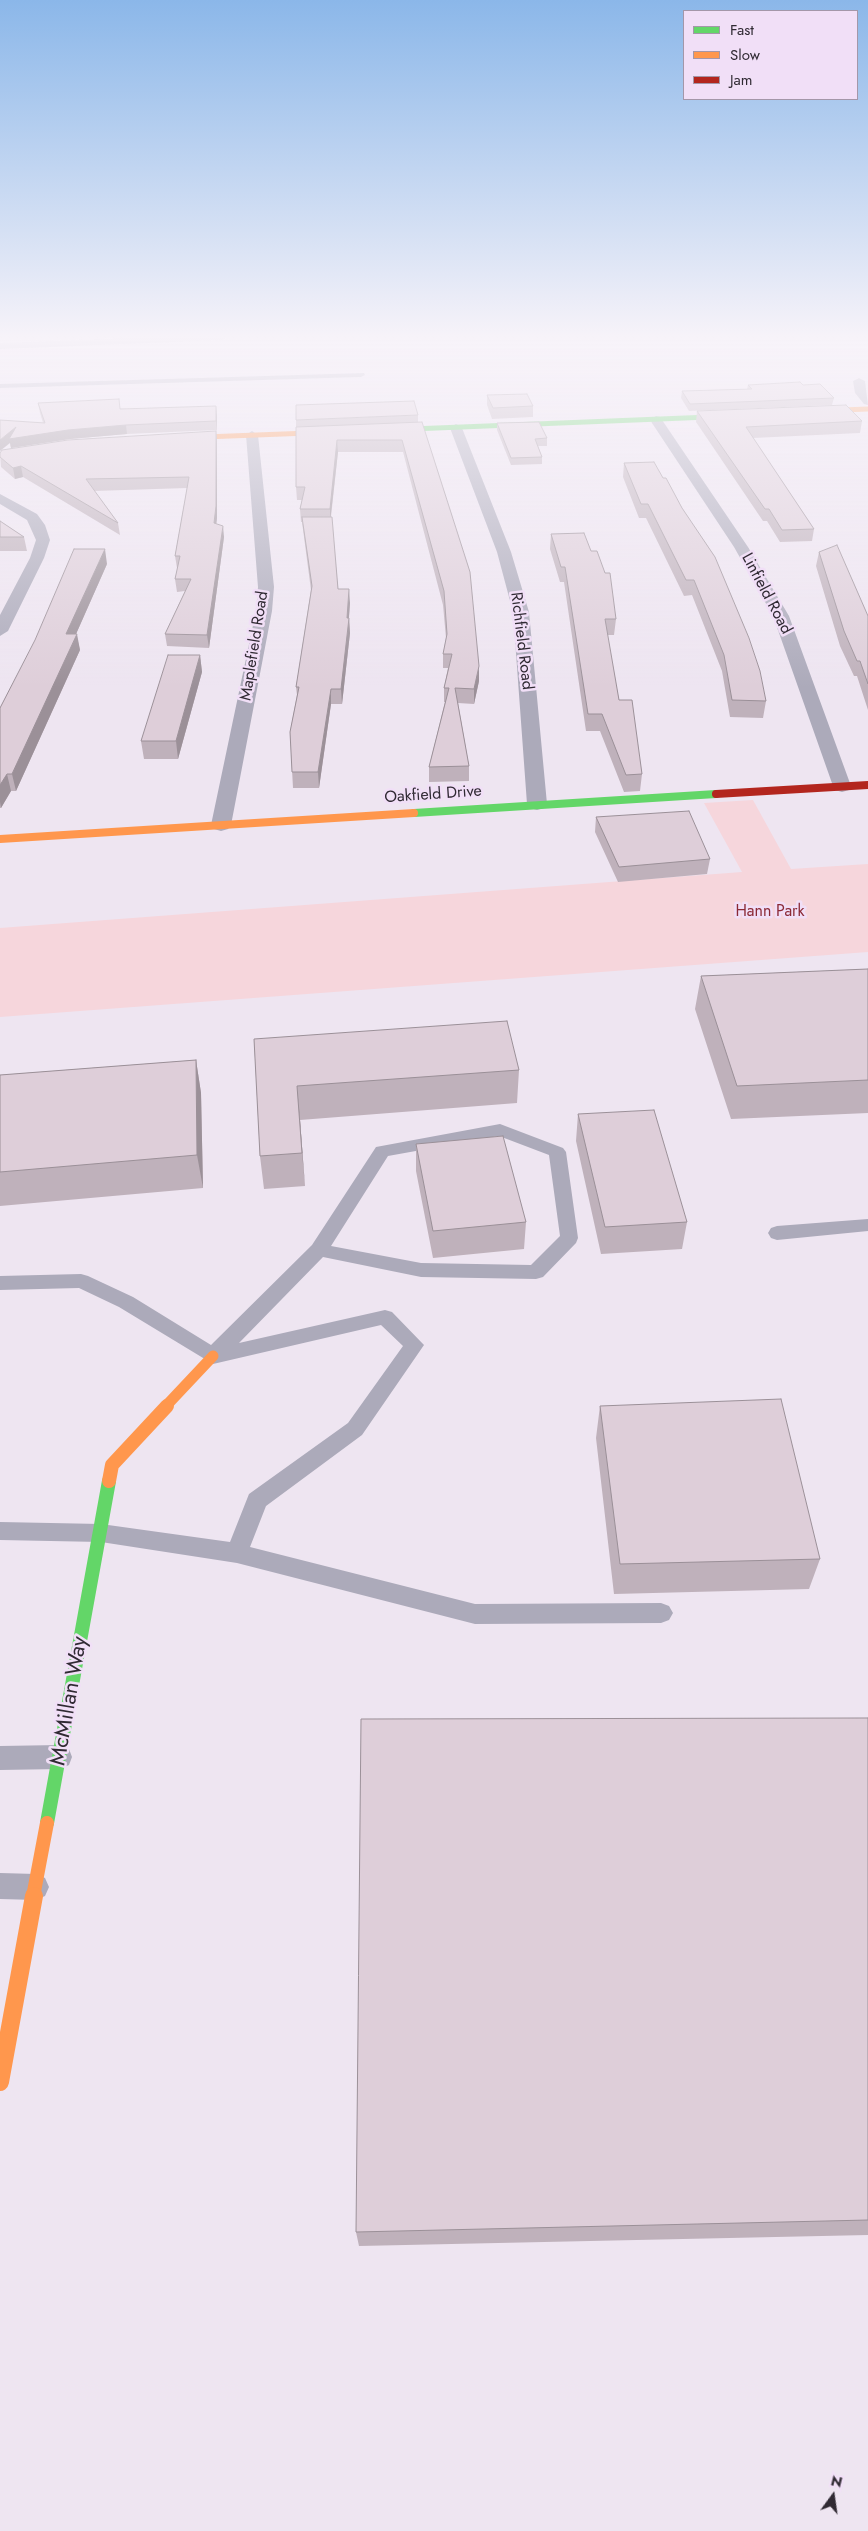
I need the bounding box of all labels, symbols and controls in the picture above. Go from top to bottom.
legend [683,10,858,100]
text: Fast [730,19,754,41]
text: Slow [730,44,760,66]
text: Jam [730,69,753,91]
street label: Linfield Road [737,550,795,638]
street label: Maplefield Road [237,590,273,702]
street label: Richfield Road [505,591,537,691]
street label: Oakfield Drive [384,782,482,808]
park label: Hann Park [735,902,805,922]
street label: McMillan Way [46,1634,94,1768]
text: N [829,2470,844,2492]
north arrow [808,2471,858,2521]

